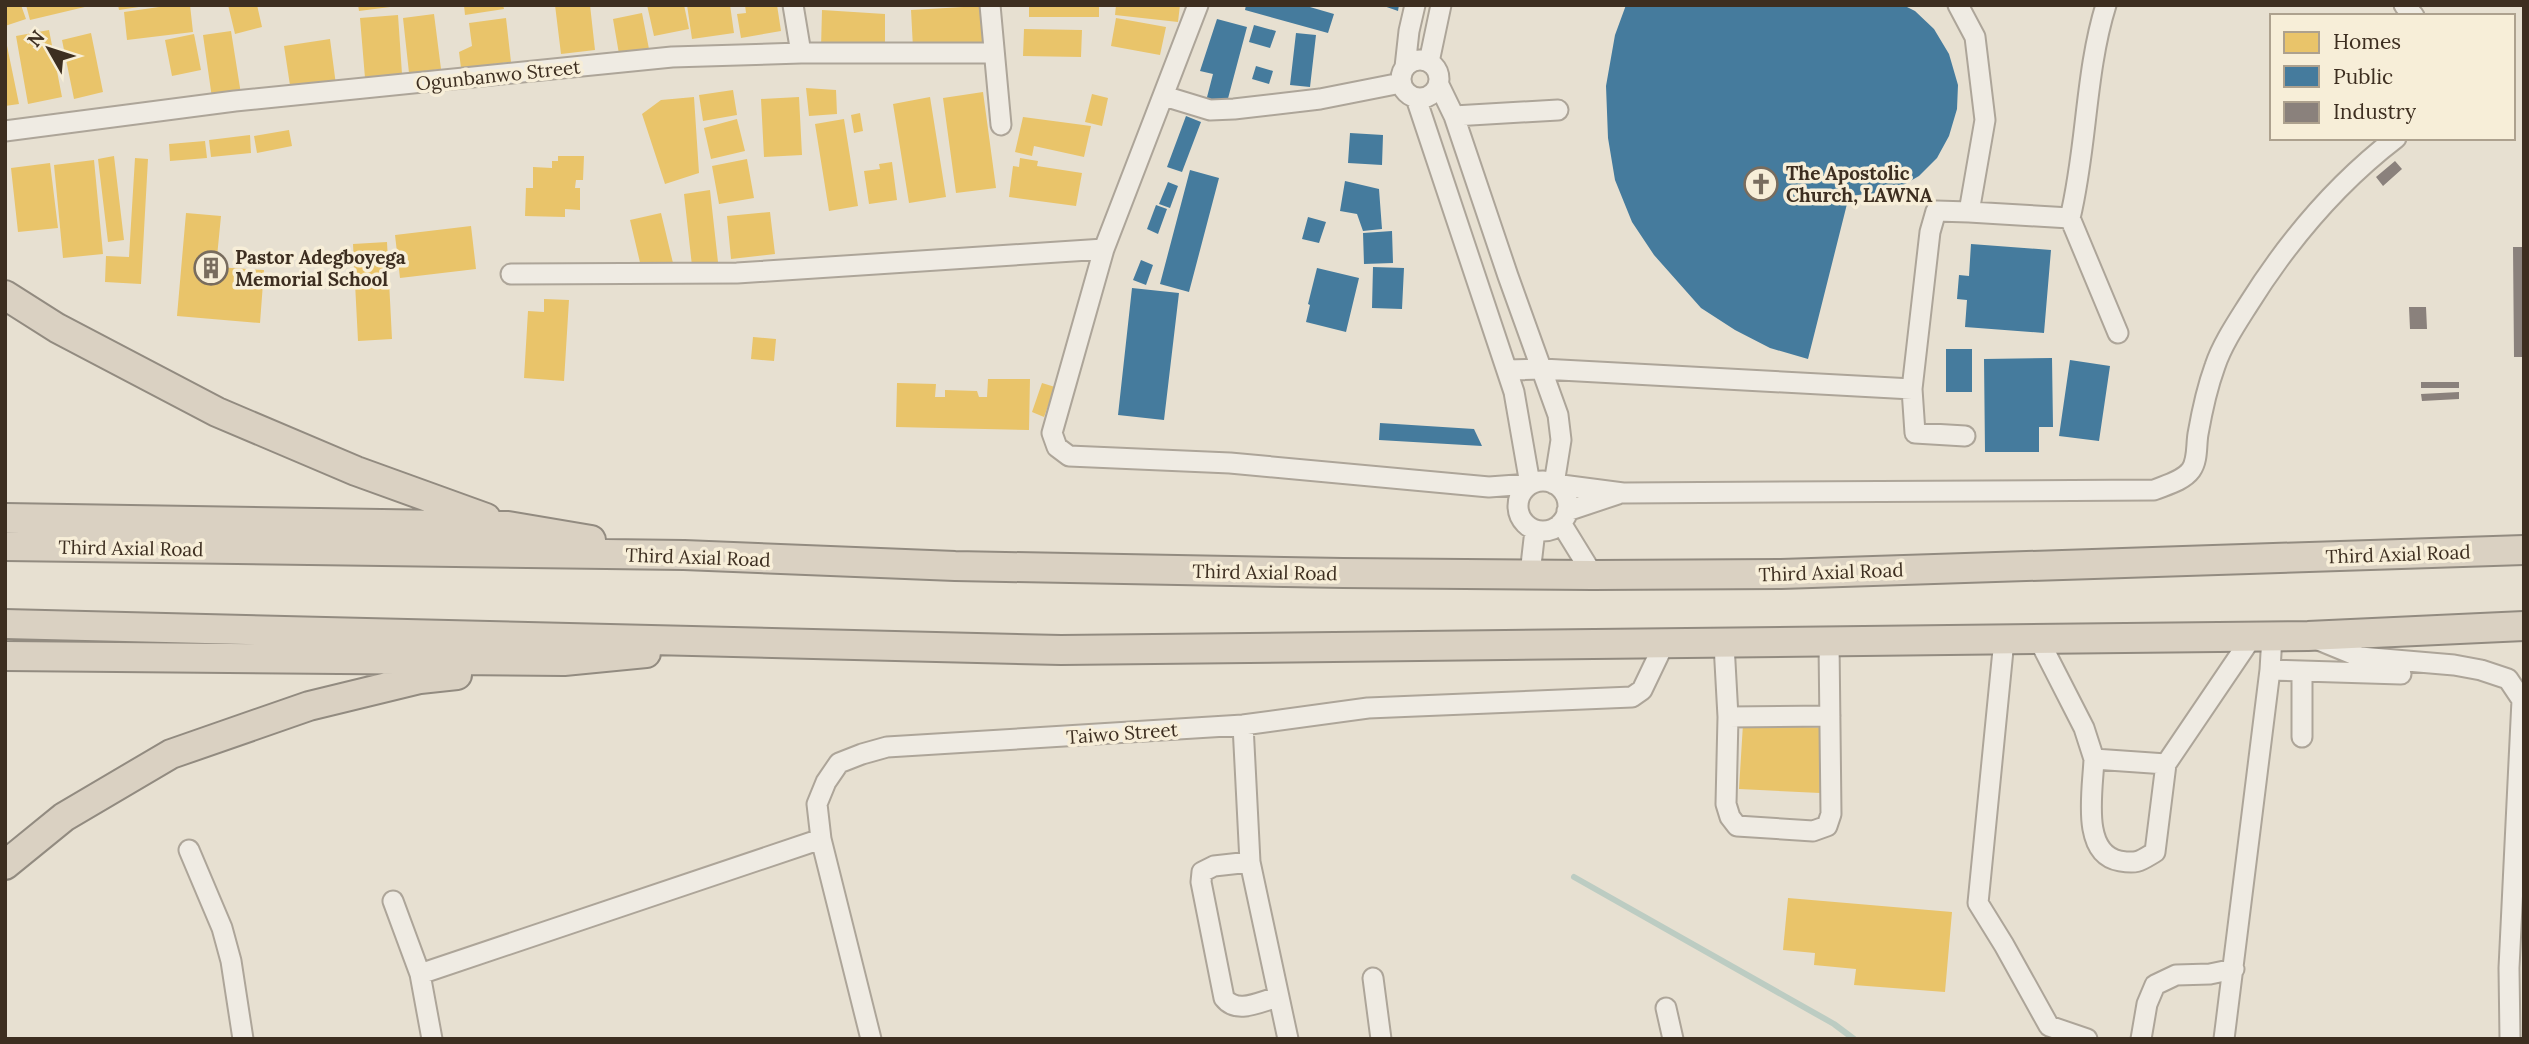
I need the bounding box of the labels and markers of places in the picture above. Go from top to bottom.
place label: The Apostolic Church, LAWNA [1786,161,1933,207]
church icon: The Apostolic Church, LAWNA [1742,165,1780,203]
place label: Pastor Adegboyega Memorial School [235,245,406,291]
building icon: Pastor Adegboyega Memorial School [192,249,230,287]

